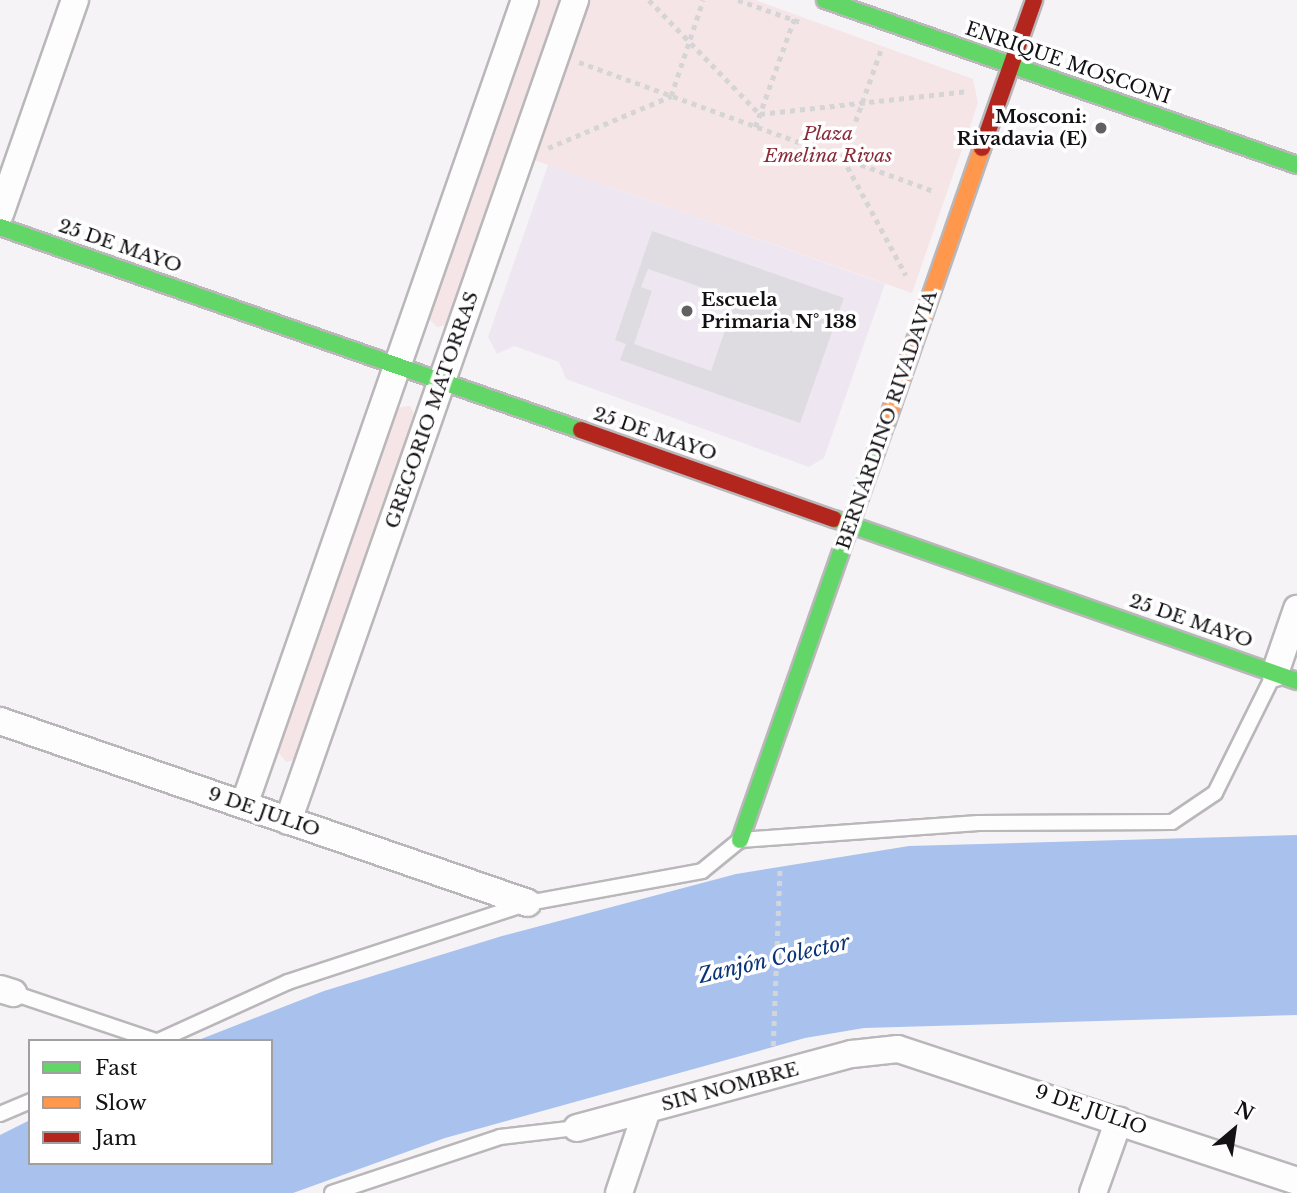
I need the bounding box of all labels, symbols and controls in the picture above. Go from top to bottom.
street label: ENRIQUE MOSCONI [962,17,1174,109]
place label: Mosconi: Rivadavia (E) [956,106,1087,150]
marker: Mosconi: Rivadavia (E) [1093,120,1109,136]
park label: Plaza Emelina Rivas [763,123,893,167]
street label: 25 DE MAYO [55,214,185,278]
street label: BERNARDINO RIVADAVIA [832,287,942,553]
street label: GREGORIO MATORRAS [381,288,483,532]
place label: Escuela Primaria N° 138 [701,289,857,333]
marker: Escuela Primaria N° 138 [679,303,695,319]
street label: 25 DE MAYO [590,402,720,466]
street label: 25 DE MAYO [1126,589,1256,653]
street label: 9 DE JULIO [205,782,323,842]
water label: Zanjón Colector [695,929,853,989]
legend [28,1039,273,1165]
text: Fast [95,1055,137,1081]
street label: SIN NOMBRE [659,1058,801,1116]
street label: 9 DE JULIO [1032,1080,1150,1140]
text: Slow [95,1090,147,1116]
north arrow [1199,1095,1269,1165]
text: N [1231,1097,1258,1126]
text: Jam [95,1125,137,1151]

